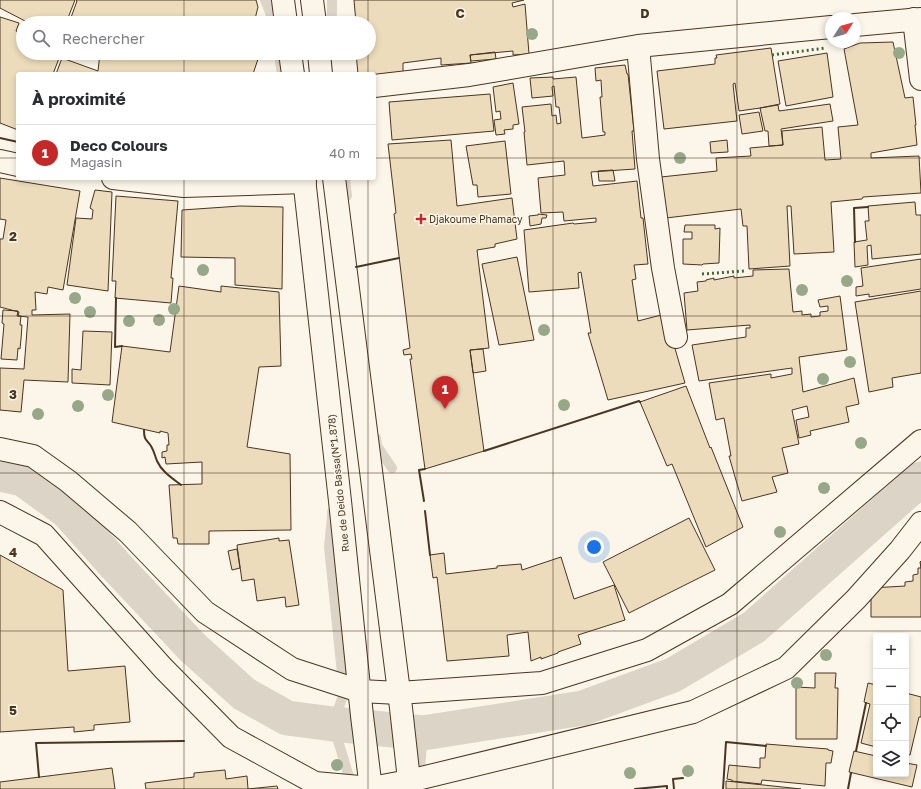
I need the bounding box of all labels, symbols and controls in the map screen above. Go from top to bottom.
text: C [455,5,465,21]
text: D [640,5,650,21]
north arrow [825,12,861,48]
search box [16,16,376,60]
icon: search [30,27,52,49]
text: Rechercher [62,29,145,47]
text: À proximité [32,88,126,109]
text: Deco Colours [70,136,168,154]
text: 1 [42,145,48,161]
text: 40 m [329,145,360,161]
text: Magasin [70,154,122,170]
place label: Djakoume Phamacy [429,213,523,225]
marker: Djakoume Phamacy [416,214,426,224]
text: 2 [9,228,17,244]
pin: 1 [432,376,458,409]
text: 3 [9,386,17,402]
street label: Rue de Deido Bassa(N°1.878) [325,413,351,553]
your location [584,537,604,557]
text: 4 [9,544,17,560]
map controls [873,633,909,777]
button: + [873,633,909,669]
button: − [873,669,909,705]
text: 5 [9,702,17,718]
button: locate [873,705,909,741]
button: layers [873,741,909,777]

